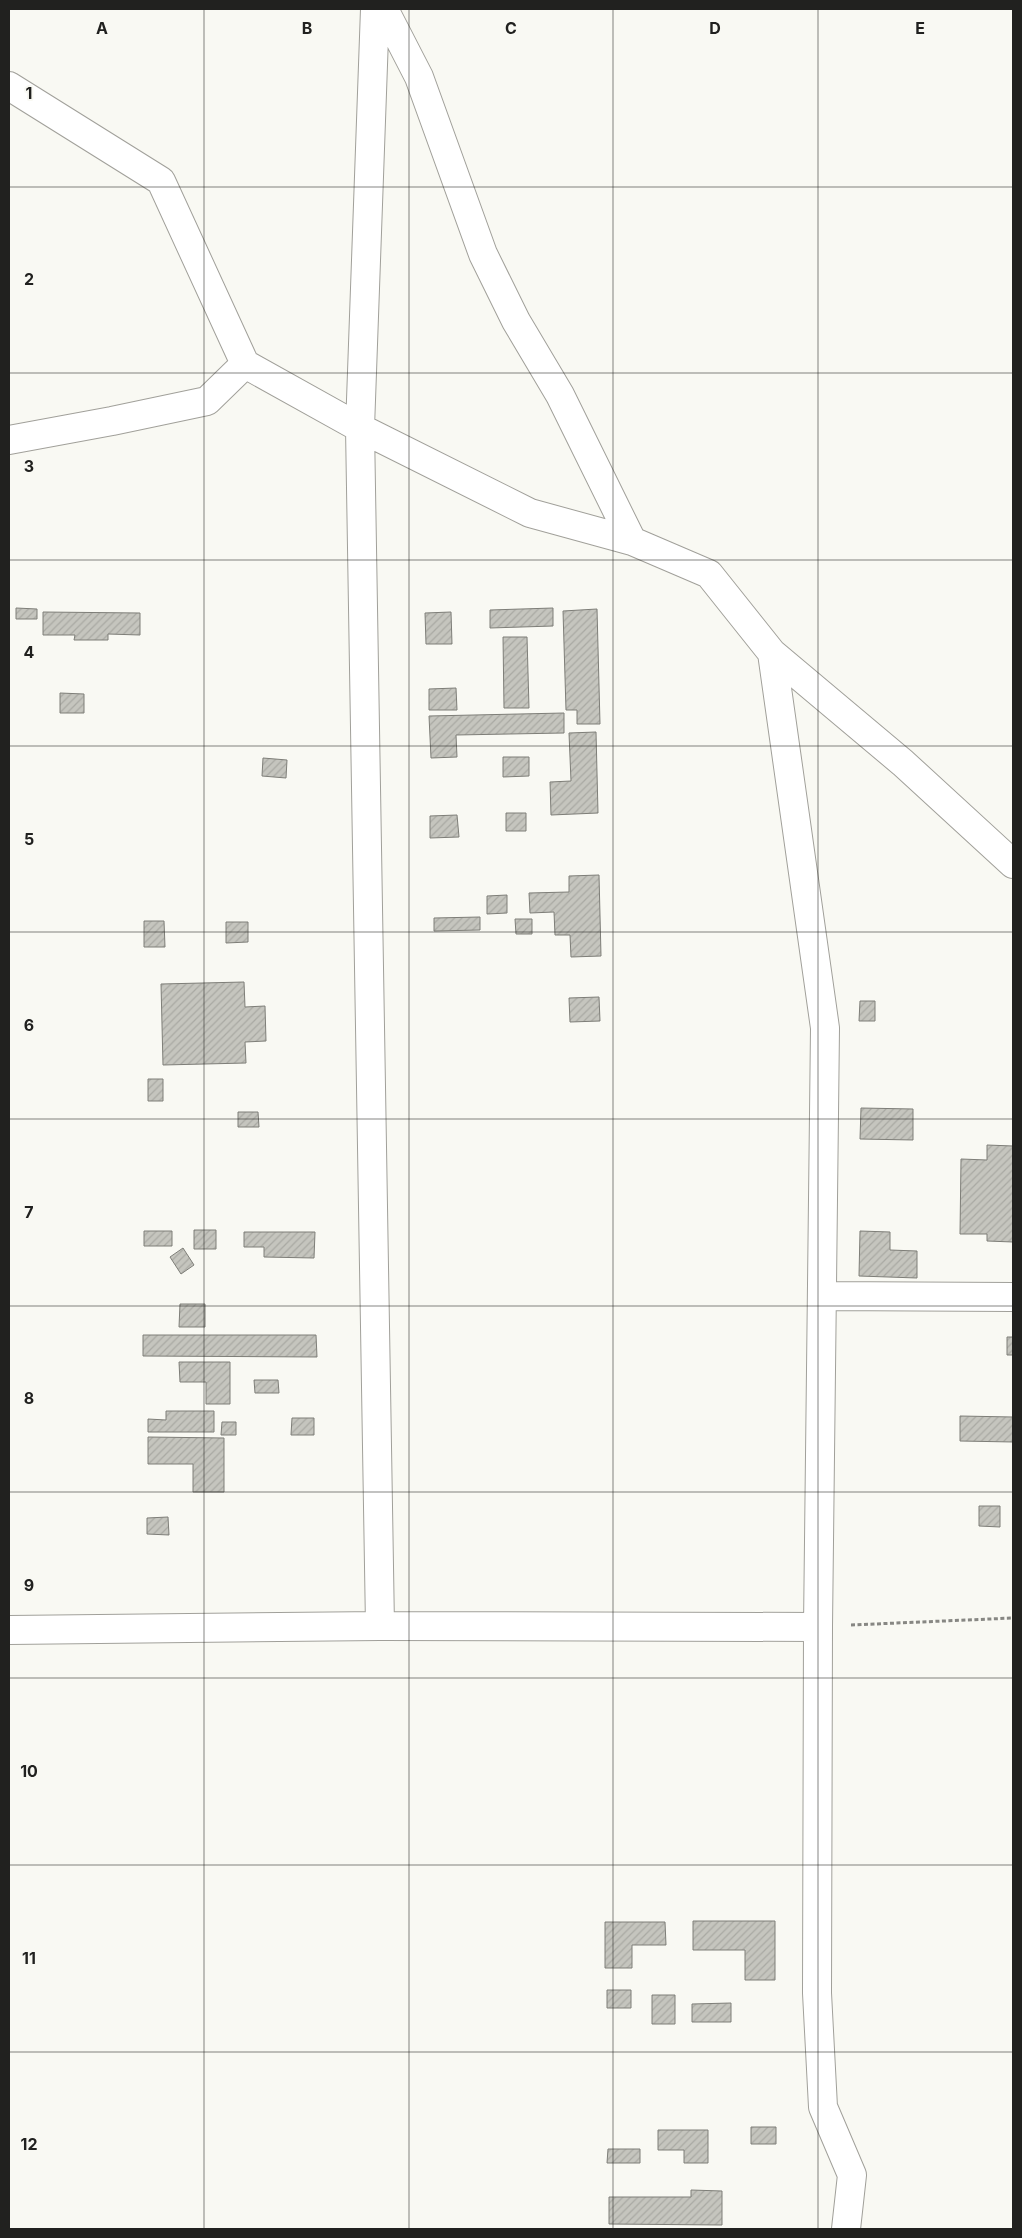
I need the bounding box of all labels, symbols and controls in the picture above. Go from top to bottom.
text: A [96,18,108,38]
text: B [302,18,312,38]
text: C [505,18,517,38]
text: D [709,18,721,38]
text: E [915,18,925,38]
text: 1 [26,83,32,103]
text: 2 [24,269,34,289]
text: 3 [24,456,34,476]
text: 4 [24,642,35,662]
text: 5 [24,829,34,849]
text: 6 [24,1015,34,1035]
text: 7 [24,1202,34,1222]
text: 8 [24,1388,34,1408]
text: 9 [24,1575,34,1595]
text: 10 [20,1761,38,1781]
text: 11 [22,1948,36,1968]
text: 12 [21,2134,37,2154]

